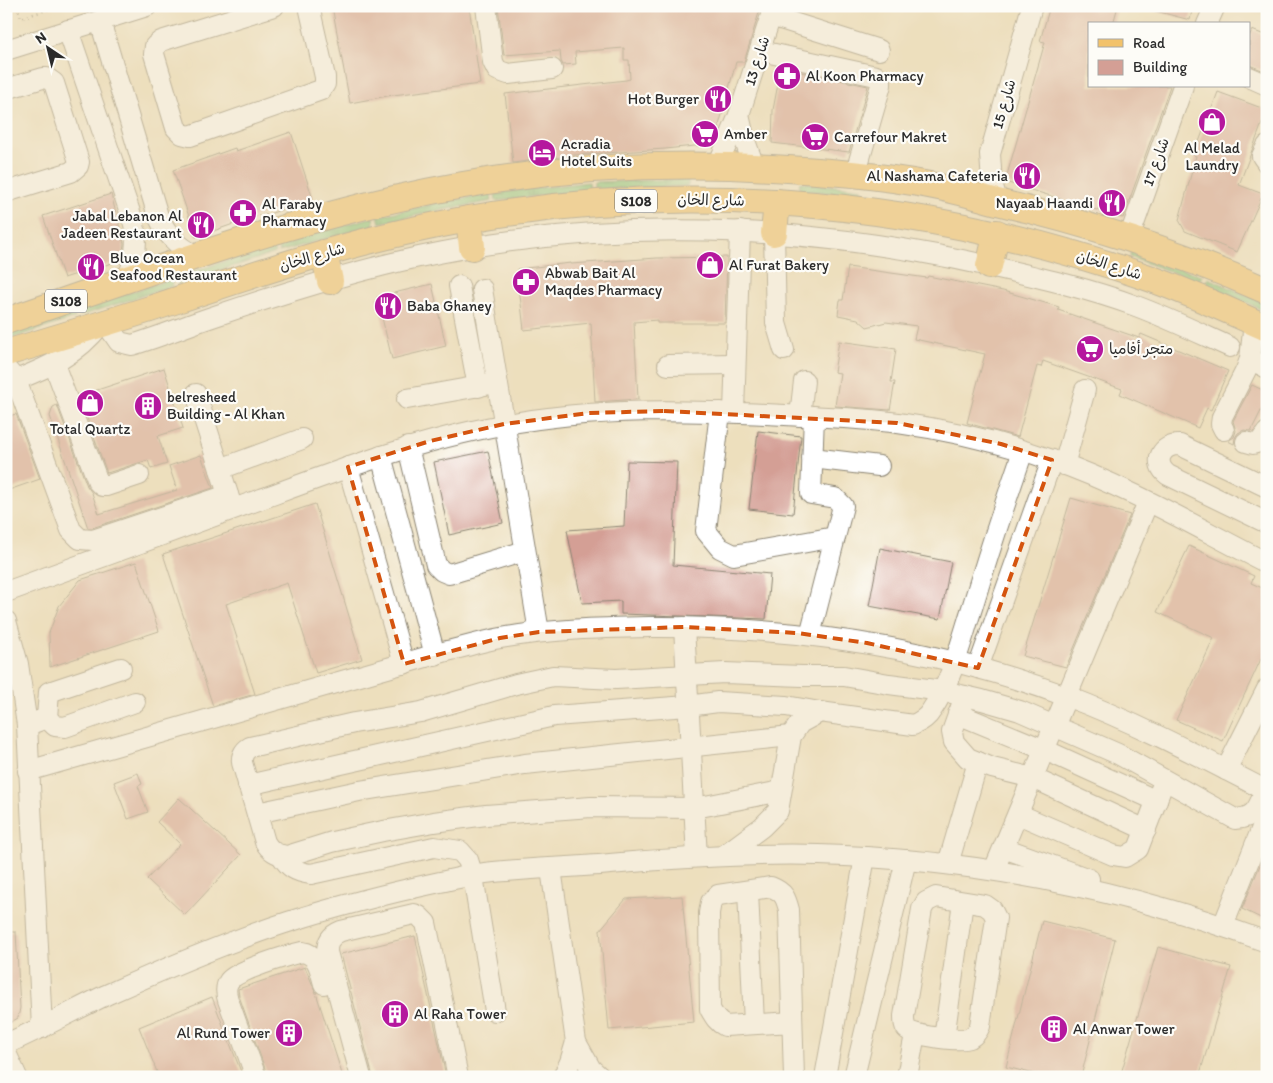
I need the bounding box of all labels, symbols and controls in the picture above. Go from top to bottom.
north arrow [22,22,72,72]
legend [1088,22,1250,88]
text: N [32,28,50,47]
street label: شارع 13 [741,34,774,88]
text: Road [1133,34,1166,52]
text: Building [1133,58,1187,76]
pharmacy icon: Al Koon Pharmacy [772,61,802,91]
place label: Al Koon Pharmacy [806,67,924,85]
street label: شارع 15 [988,77,1021,131]
restaurant icon: Hot Burger [703,84,733,114]
place label: Hot Burger [628,90,699,108]
shop icon: Al Melad Laundry [1197,107,1227,137]
supermarket icon: Amber [690,119,720,149]
supermarket icon: Carrefour Makret [800,122,830,152]
place label: Amber [724,125,767,143]
place label: Carrefour Makret [834,128,947,146]
place label: Acradia Hotel Suits [561,135,633,170]
street label: شارع 17 [1139,135,1174,189]
hotel icon: Acradia Hotel Suits [527,138,557,168]
place label: Al Melad Laundry [1184,139,1240,174]
restaurant icon: Al Nashama Cafeteria [1012,161,1042,191]
place label: Al Nashama Cafeteria [867,167,1009,185]
restaurant icon: Nayaab Haandi [1097,188,1127,218]
road number: S108 [615,190,657,212]
street label: شارع الخان [677,190,745,211]
place label: Nayaab Haandi [996,194,1093,212]
place label: Al Faraby Pharmacy [262,195,326,230]
pharmacy icon: Al Faraby Pharmacy [228,198,258,228]
place label: Jabal Lebanon Al Jadeen Restaurant [61,207,183,242]
restaurant icon: Jabal Lebanon Al Jadeen Restaurant [186,210,216,240]
street label: شارع الخان [277,239,347,276]
street label: شارع الخان [1074,247,1144,284]
place label: Blue Ocean Seafood Restaurant [110,249,238,284]
shop icon: Al Furat Bakery [695,250,725,280]
restaurant icon: Blue Ocean Seafood Restaurant [76,252,106,282]
place label: Al Furat Bakery [729,256,829,274]
place label: Abwab Bait Al Maqdes Pharmacy [545,264,662,299]
pharmacy icon: Abwab Bait Al Maqdes Pharmacy [511,267,541,297]
road number: S108 [45,290,87,312]
restaurant icon: Baba Ghaney [373,291,403,321]
place label: Baba Ghaney [407,297,492,315]
supermarket icon: متجر أفاميا [1075,334,1105,364]
place label: متجر أفاميا [1109,340,1173,358]
shop icon: Total Quartz [75,388,105,418]
place label: belresheed Building - Al Khan [167,388,285,423]
building icon: belresheed Building - Al Khan [133,391,163,421]
place label: Total Quartz [50,420,130,438]
building icon: Al Raha Tower [380,999,410,1029]
place label: Al Raha Tower [414,1005,506,1023]
building icon: Al Anwar Tower [1039,1014,1069,1044]
building icon: Al Rund Tower [274,1018,304,1048]
place label: Al Anwar Tower [1073,1020,1175,1038]
place label: Al Rund Tower [177,1024,270,1042]

